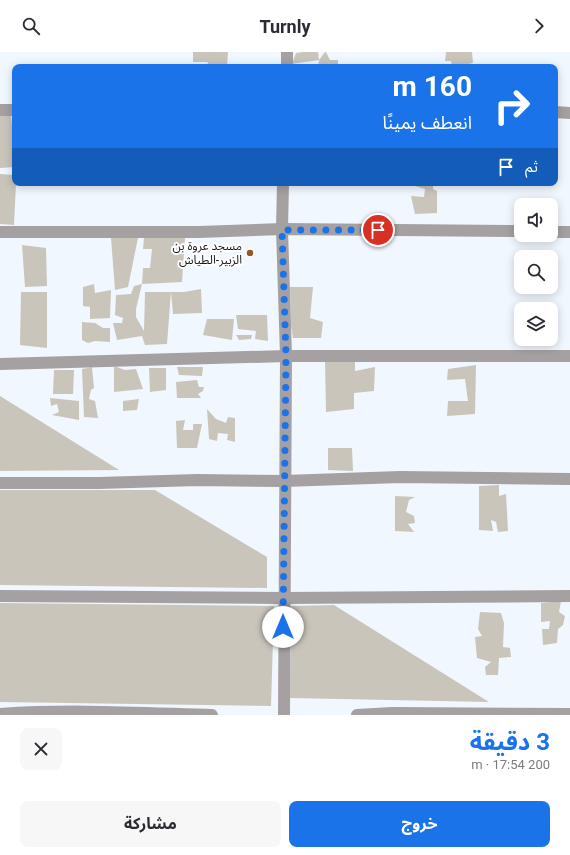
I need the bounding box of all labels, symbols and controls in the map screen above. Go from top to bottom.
icon: search [20,15,42,37]
icon: forward [528,15,550,37]
text: Turnly [259,16,311,37]
text: 160 m [393,70,472,103]
icon: right [486,80,538,132]
text: انعطف يمينًا [383,112,472,133]
icon: arrive [495,156,517,178]
text: ثم [525,158,538,176]
map controls [514,198,558,346]
button: sound [514,198,558,242]
pin [361,213,395,247]
icon: arrive [367,219,389,241]
place label: مسجد عروة بن الزبير-الطياش [173,239,242,267]
marker: مسجد عروة بن الزبير-الطياش [245,248,255,258]
button: search [514,250,558,294]
button: layers [514,302,558,346]
position arrow [262,606,304,648]
button: close [20,728,62,770]
text: 3 دقيقة [470,728,550,756]
text: 200 m · 17:54 [471,757,550,772]
button: مشاركة [20,801,281,847]
button: خروج [289,801,550,847]

